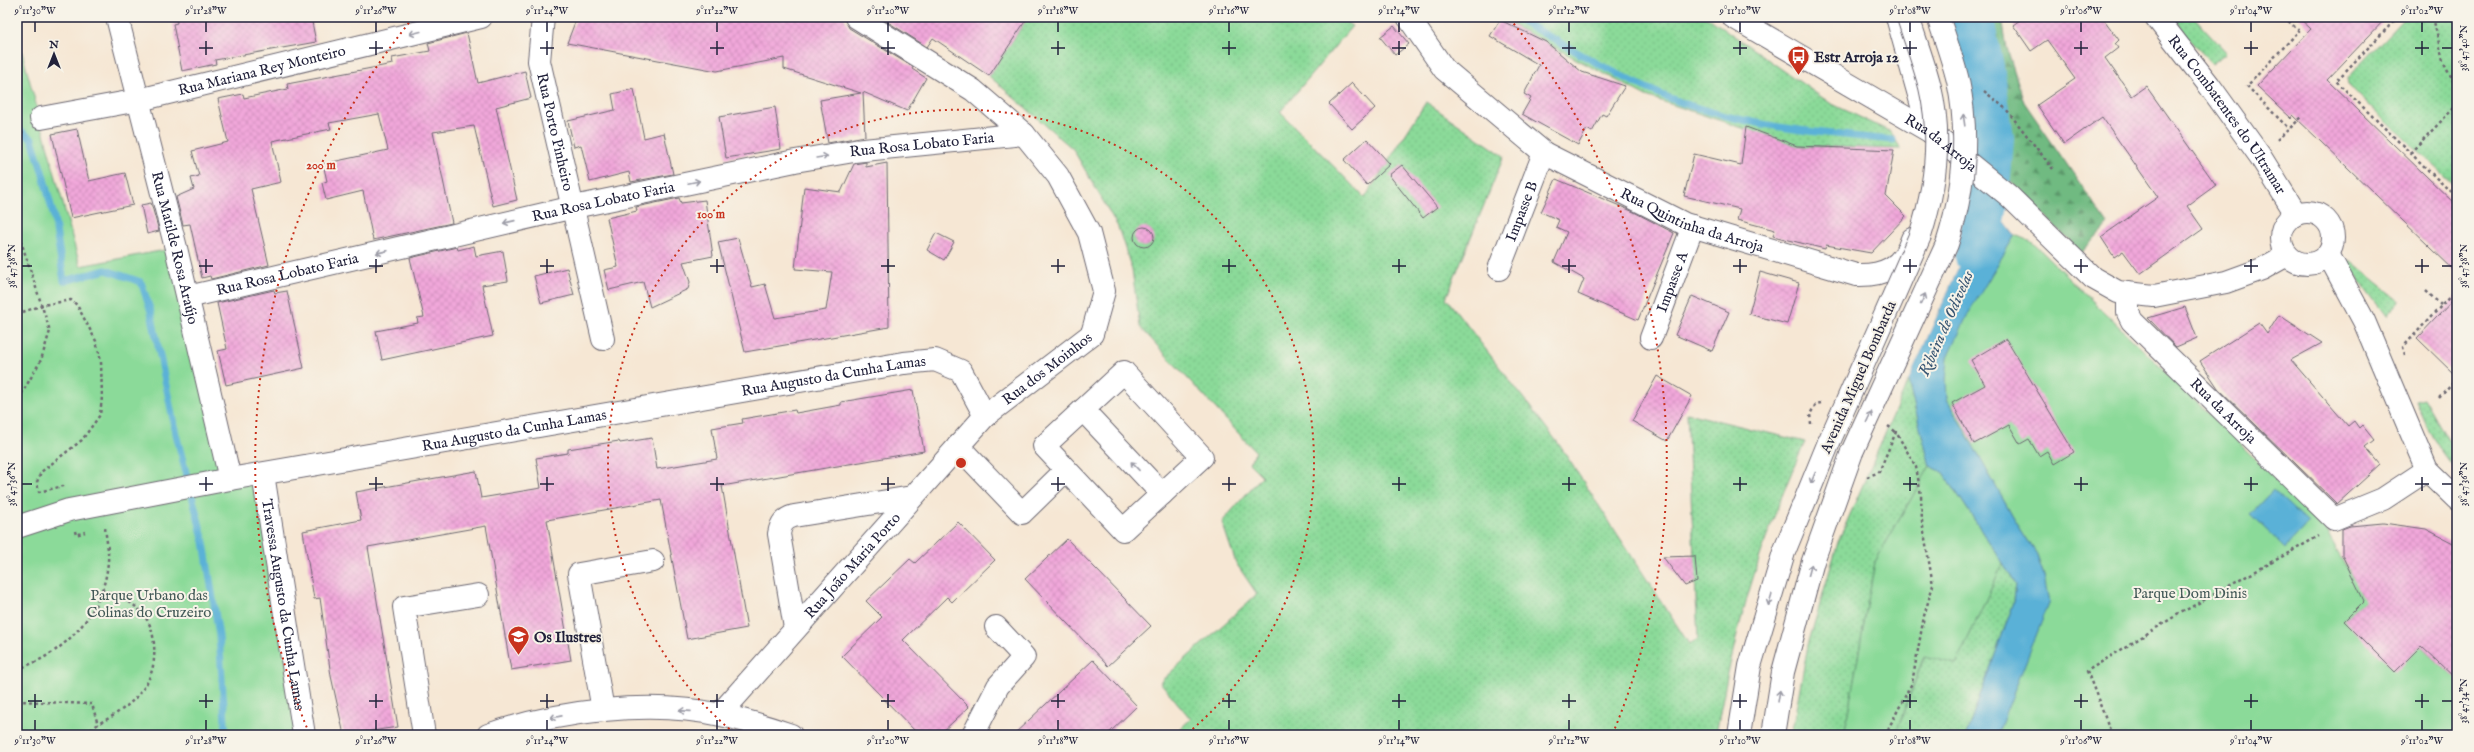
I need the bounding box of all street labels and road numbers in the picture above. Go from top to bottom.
street label: Rua Combatentes do Ultramar [2164,31,2291,198]
street label: Rua Mariana Rey Monteiro [176,41,348,100]
street label: Rua Porto Pinheiro [532,71,578,193]
street label: Rua da Arroja [1901,110,1981,176]
street label: Rua Rosa Lobato Faria [849,128,995,161]
street label: Rua Matilde Rosa Araújo [147,169,203,326]
street label: Rua Rosa Lobato Faria [530,177,677,226]
street label: Impasse B [1502,178,1542,244]
street label: Rua Quintinha da Arroja [1617,184,1766,257]
street label: Rua Rosa Lobato Faria [215,248,361,300]
street label: Impasse A [1652,248,1693,315]
street label: Avenida Miguel Bombarda [1816,297,1901,457]
street label: Rua dos Moinhos [998,328,1096,409]
street label: Rua Augusto da Cunha Lamas [740,352,927,401]
street label: Rua da Arroja [2186,374,2261,448]
street label: Rua Augusto da Cunha Lamas [420,405,608,456]
street label: Travessa Augusto da Cunha Lamas [257,497,309,711]
street label: Rua João Maria Porto [800,509,905,623]

